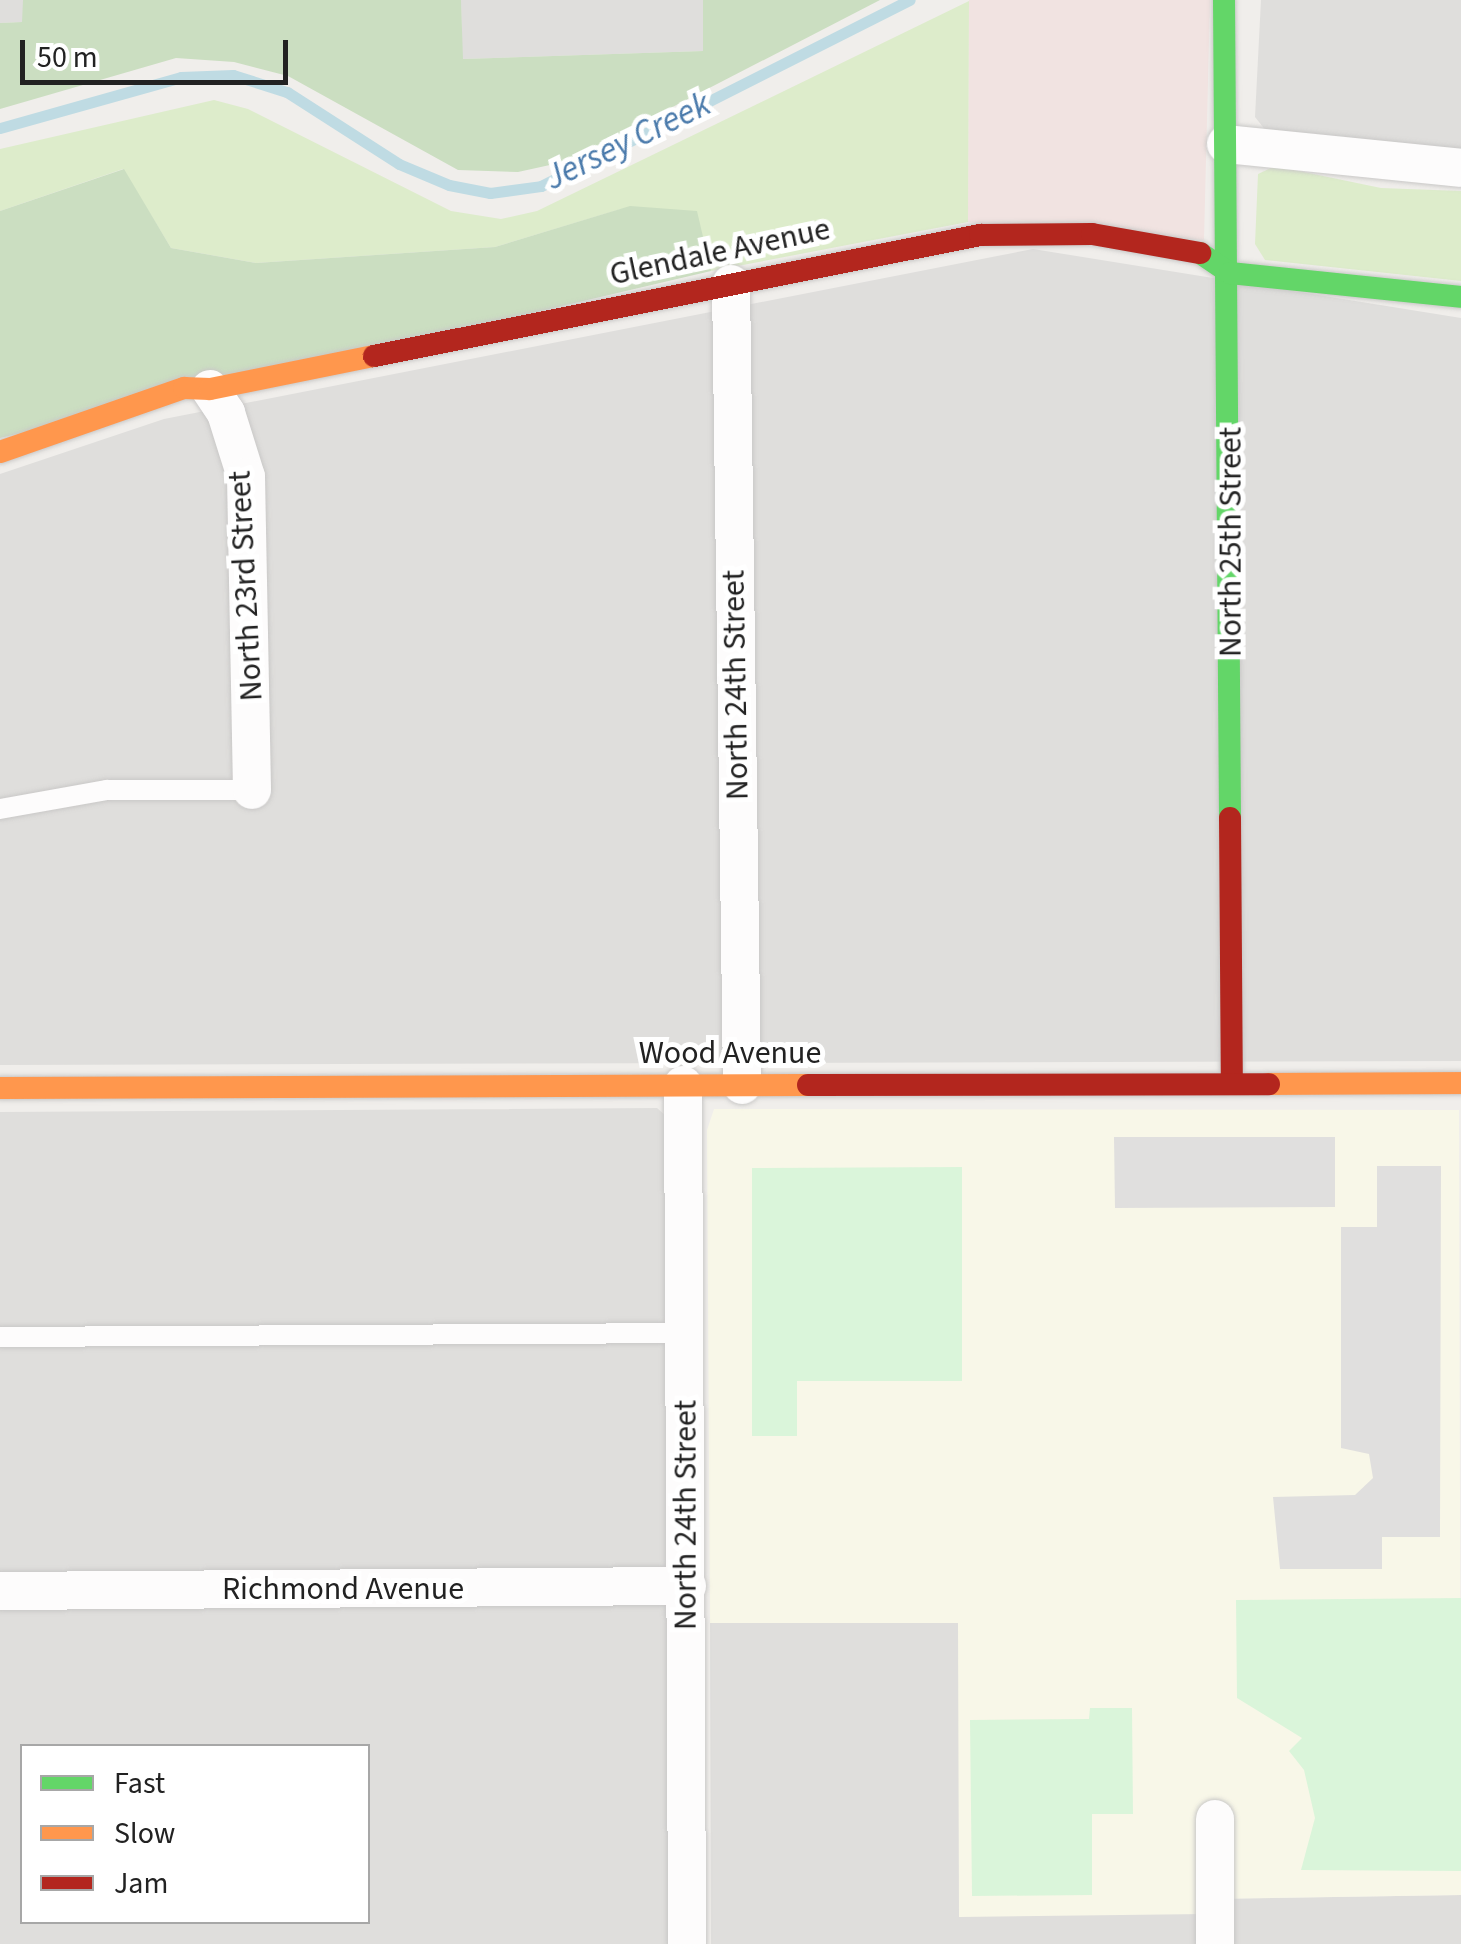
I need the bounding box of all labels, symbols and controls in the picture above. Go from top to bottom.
scale bar [25,20,292,82]
text: 50 m [37,36,98,79]
water label: Jersey Creek [538,83,718,199]
street label: Glendale Avenue [606,210,834,294]
street label: North 25th Street [1212,427,1250,657]
street label: North 23rd Street [221,470,271,702]
street label: North 24th Street [715,569,757,801]
street label: Wood Avenue [639,1034,821,1072]
street label: North 24th Street [667,1400,705,1630]
street label: Richmond Avenue [222,1570,464,1608]
legend [20,1744,370,1924]
text: Fast [114,1762,165,1805]
text: Slow [114,1812,175,1855]
text: Jam [114,1862,168,1905]

